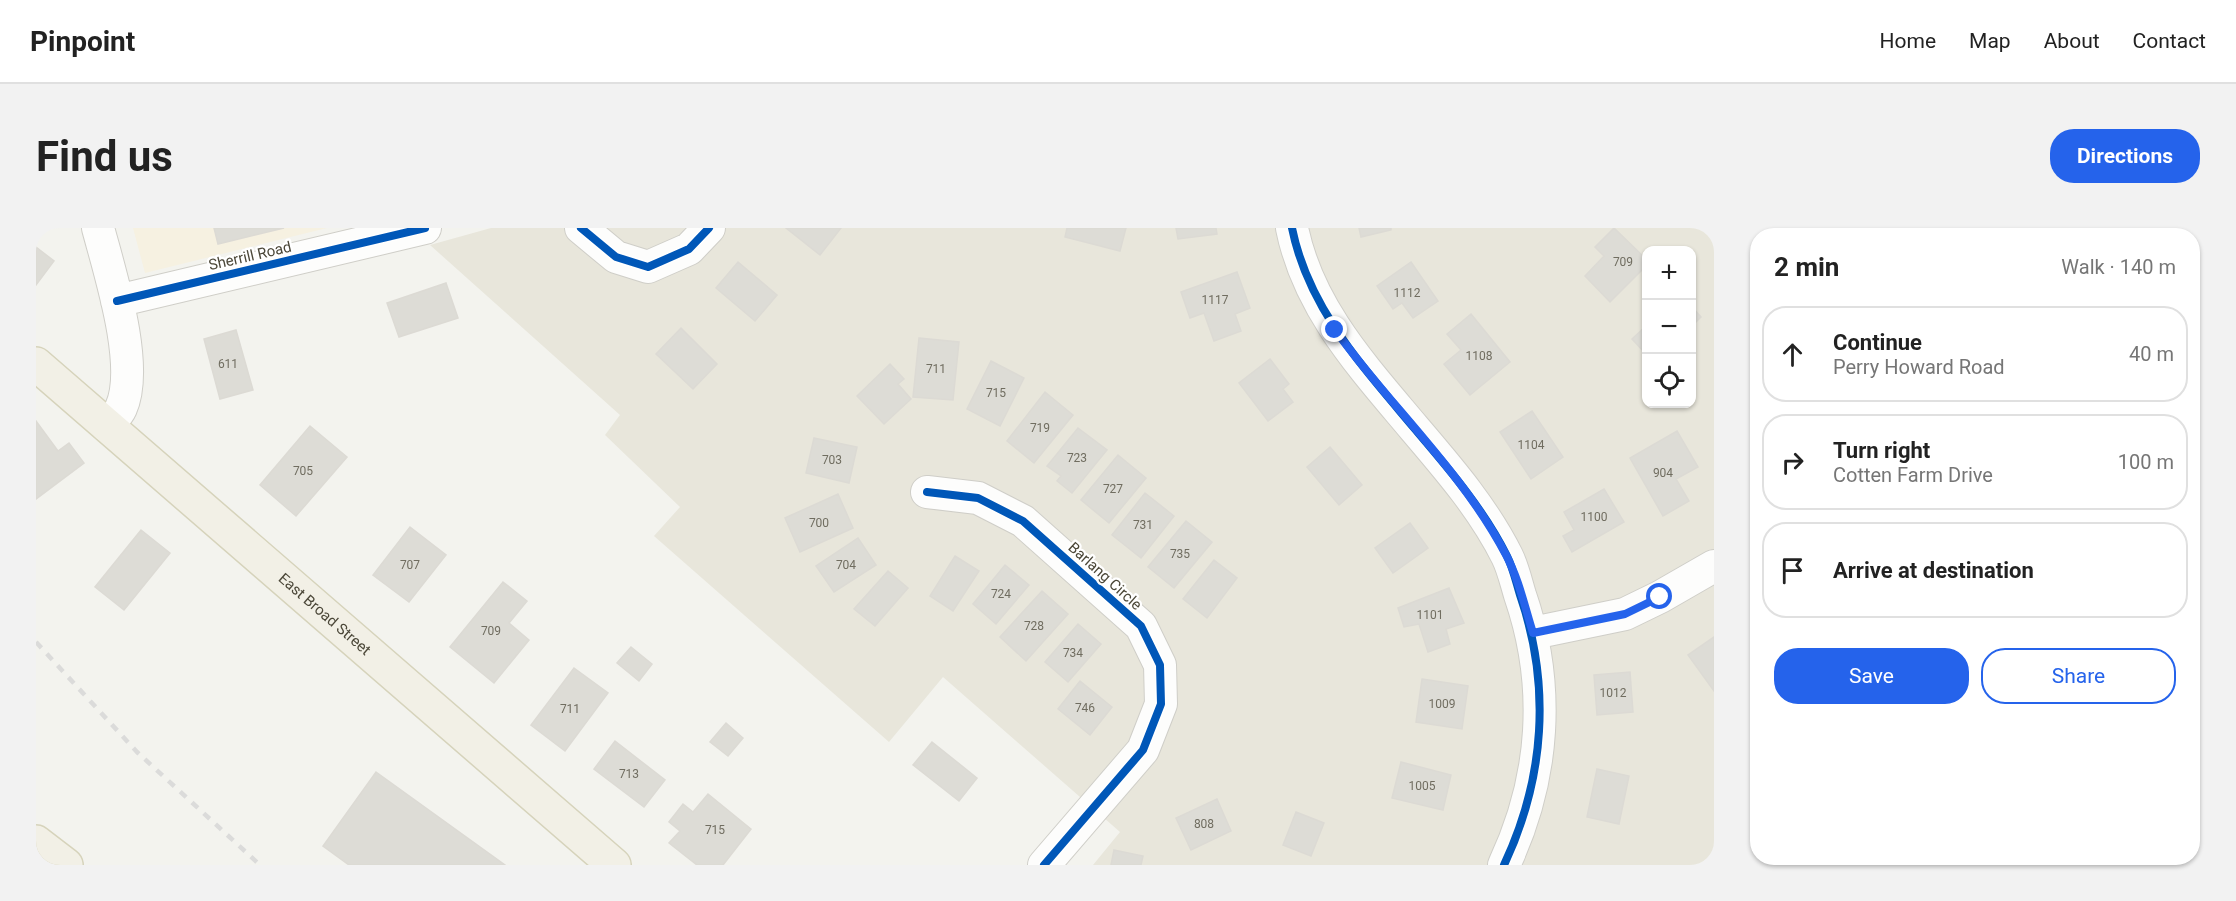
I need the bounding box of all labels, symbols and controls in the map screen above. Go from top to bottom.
text: Pinpoint [30,25,135,58]
text: Home [1880,29,1936,53]
text: Map [1969,29,2011,53]
text: About [2044,29,2100,53]
text: Contact [2133,29,2206,53]
button: Directions [2050,129,2200,183]
text: Find us [36,132,173,181]
street label: Sherrill Road [207,238,293,274]
map controls [1642,246,1696,408]
button: + [1642,246,1696,300]
text: 2 min [1774,252,1839,282]
house number: 709 [1613,255,1633,269]
text: Walk · 140 m [2061,255,2176,279]
house number: 1112 [1394,286,1421,300]
house number: 1117 [1202,293,1229,307]
button: − [1642,300,1696,354]
route end [1321,316,1347,342]
text: Continue [1833,330,1922,355]
icon: ahead [1776,338,1809,371]
text: 40 m [2129,342,2174,366]
house number: 1108 [1466,349,1493,363]
button: locate [1642,354,1696,408]
text: Perry Howard Road [1833,355,2005,379]
house number: 611 [218,357,238,371]
house number: 711 [926,362,946,376]
house number: 715 [986,386,1006,400]
house number: 719 [1030,421,1050,435]
house number: 1104 [1518,438,1545,452]
text: Turn right [1833,438,1930,463]
icon: right [1776,446,1809,479]
text: 100 m [2118,450,2174,474]
house number: 723 [1067,451,1087,465]
house number: 703 [822,453,842,467]
text: Cotten Farm Drive [1833,463,1993,487]
house number: 705 [293,464,313,478]
house number: 904 [1653,466,1673,480]
house number: 727 [1103,482,1123,496]
house number: 1100 [1581,510,1608,524]
house number: 700 [809,516,829,530]
house number: 731 [1133,518,1153,532]
street label: Barlang Circle [1065,538,1145,614]
house number: 735 [1170,547,1190,561]
icon: arrive [1776,554,1809,587]
house number: 707 [400,558,420,572]
house number: 704 [836,558,856,572]
text: Arrive at destination [1833,558,2034,583]
street label: East Broad Street [275,569,374,659]
route start [1646,583,1672,609]
house number: 724 [991,587,1011,601]
house number: 1101 [1417,608,1443,622]
house number: 728 [1024,619,1044,633]
house number: 709 [481,624,501,638]
house number: 734 [1063,646,1083,660]
button: Save [1774,648,1969,704]
button: Share [1981,648,2176,704]
house number: 1012 [1600,686,1627,700]
house number: 1009 [1429,697,1455,711]
house number: 746 [1075,701,1095,715]
house number: 711 [560,702,580,716]
house number: 713 [619,767,639,781]
house number: 1005 [1409,779,1436,793]
house number: 808 [1194,817,1214,831]
house number: 715 [705,823,725,837]

